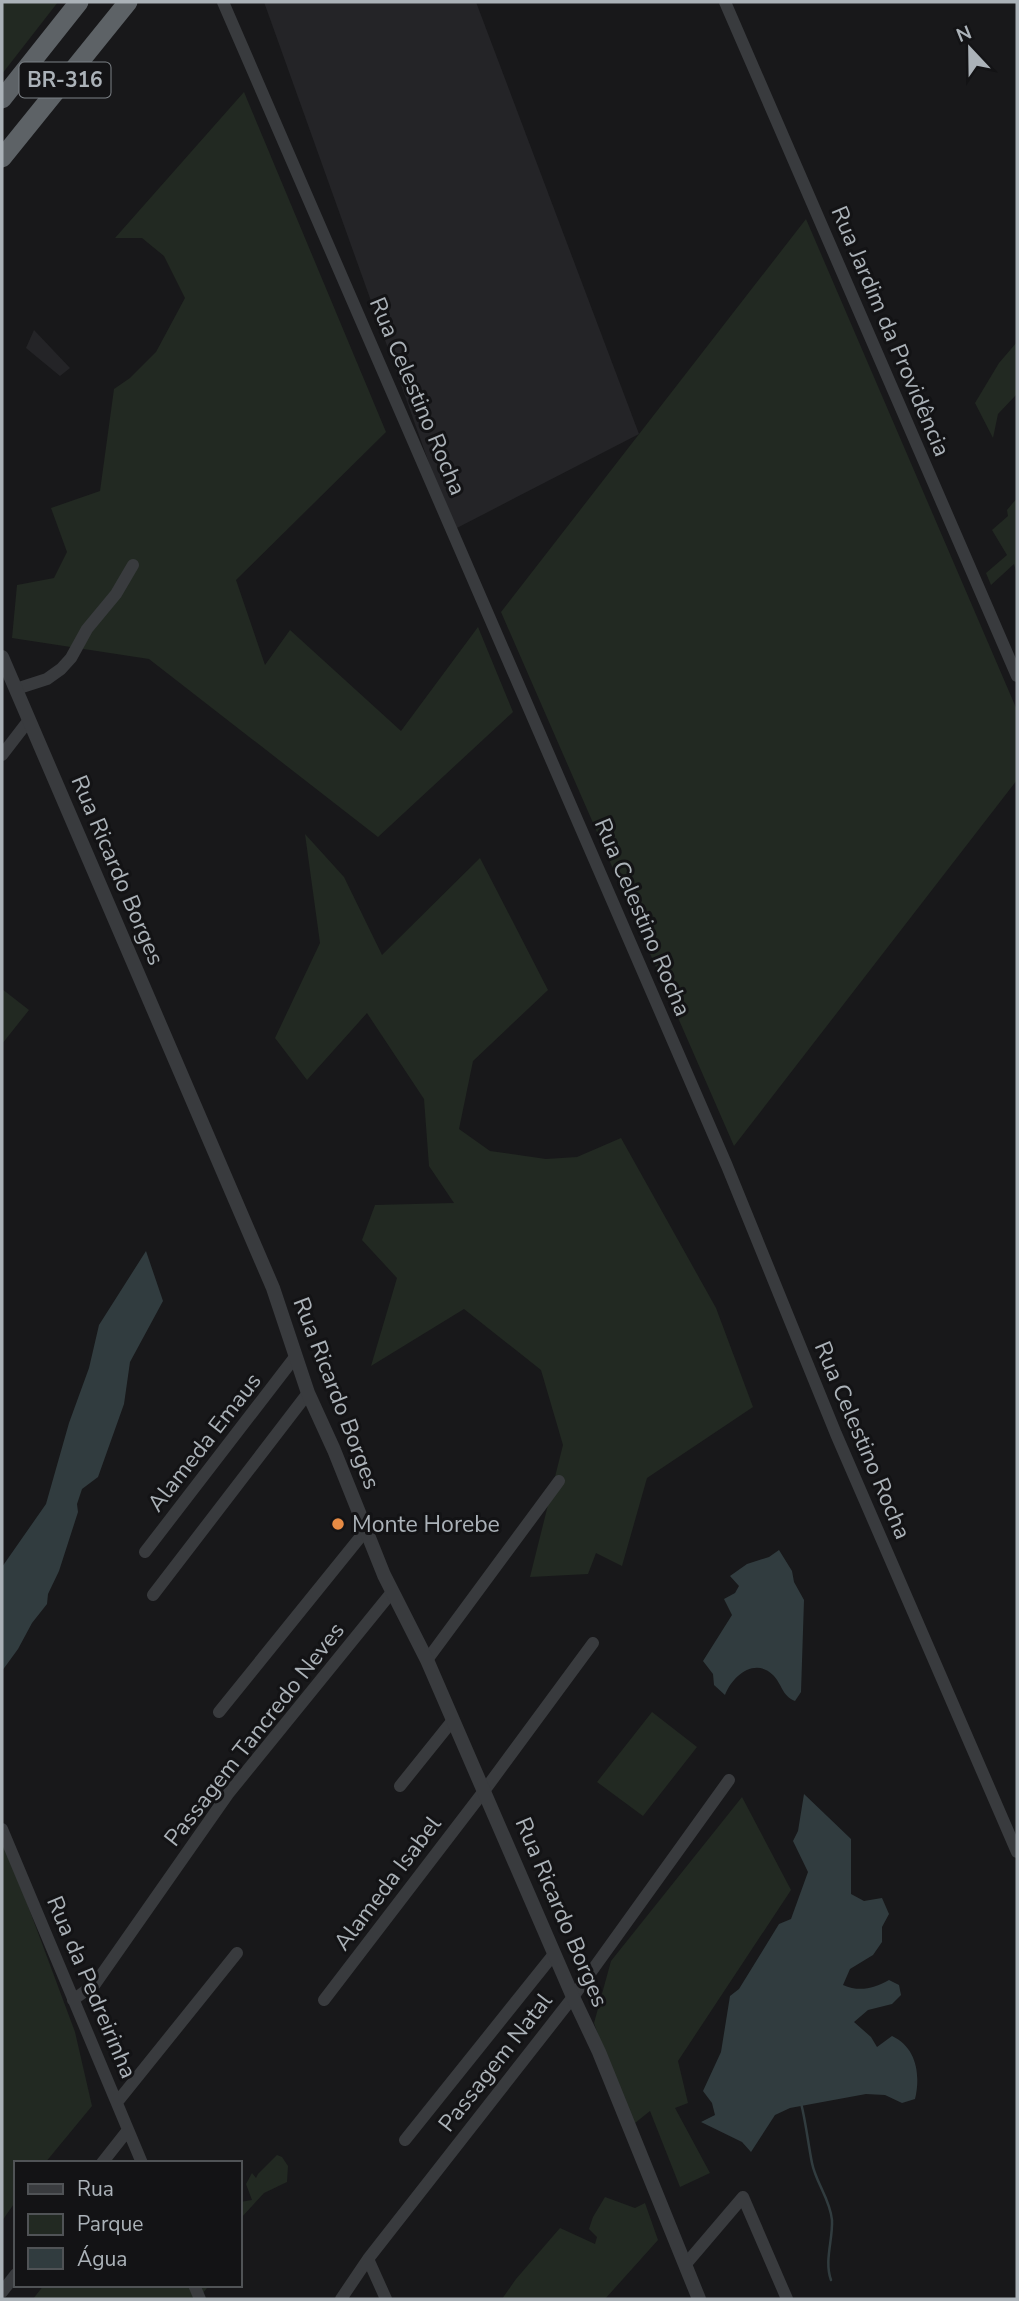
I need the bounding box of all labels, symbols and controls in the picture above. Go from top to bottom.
north arrow [935,14,1005,84]
text: N [953,19,975,49]
road number: BR-316 [20,62,110,98]
street label: Rua Jardim da Providência [824,201,957,461]
street label: Rua Celestino Rocha [362,292,473,500]
street label: Rua Ricardo Borges [64,771,172,970]
street label: Rua Celestino Rocha [587,813,698,1021]
street label: Rua Ricardo Borges [286,1293,387,1494]
street label: Rua Celestino Rocha [807,1336,918,1544]
street label: Alameda Emaus [140,1366,268,1518]
place label: Monte Horebe [352,1509,500,1540]
marker: Monte Horebe [330,1516,346,1532]
street label: Passagem Tancredo Neves [157,1616,352,1853]
street label: Alameda Isabel [327,1810,448,1957]
street label: Rua Ricardo Borges [508,1813,616,2012]
street label: Rua da Pedreirinha [39,1891,144,2083]
street label: Passagem Natal [431,1986,559,2138]
legend [14,2161,242,2287]
text: Rua [77,2175,114,2203]
text: Parque [77,2210,144,2238]
text: Água [77,2245,127,2273]

